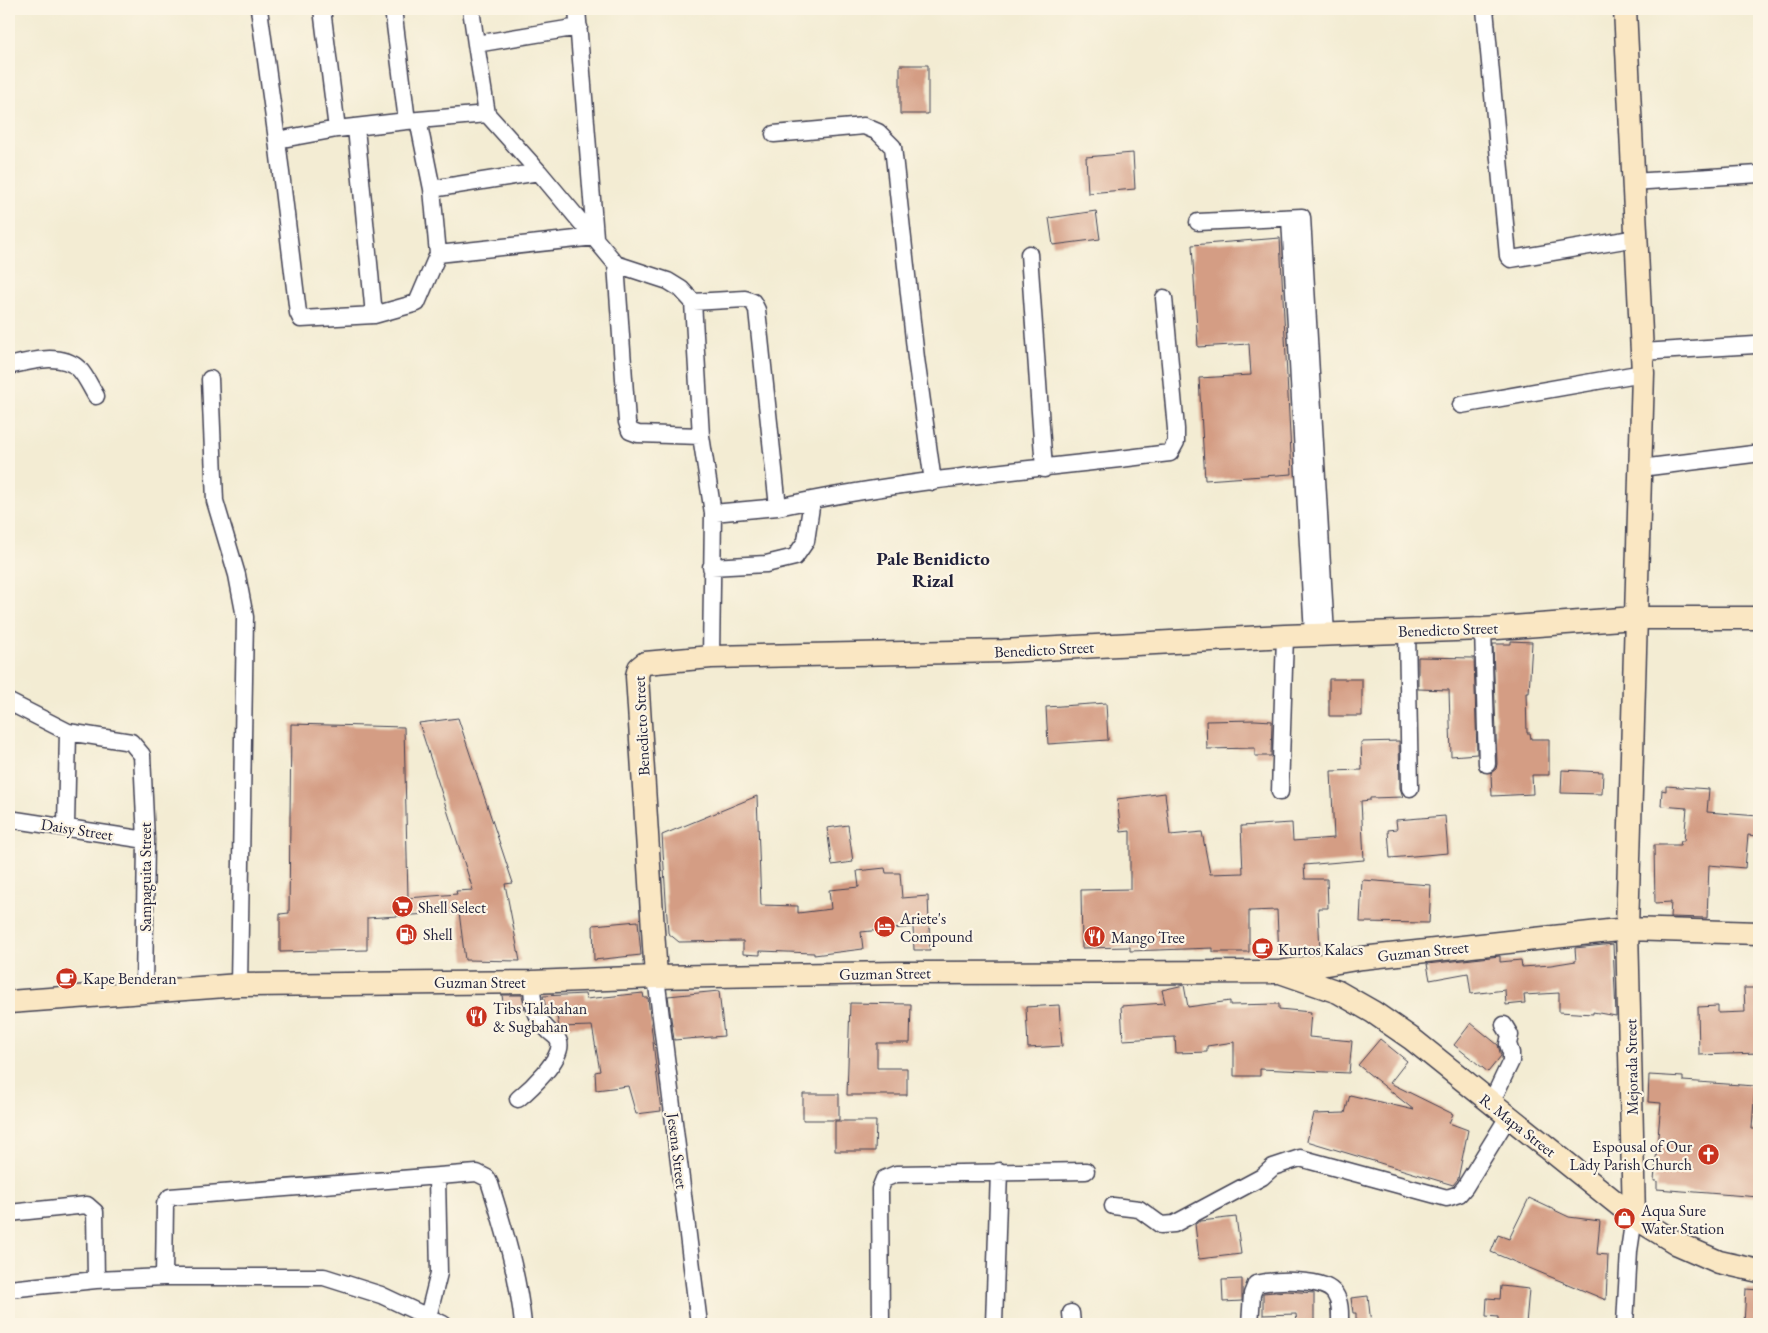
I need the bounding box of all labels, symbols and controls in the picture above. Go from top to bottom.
district label: Pale Benidicto Rizal [876,546,990,593]
street label: Benedicto Street [1398,617,1498,642]
street label: Benedicto Street [994,636,1094,663]
street label: Benedicto Street [628,676,655,776]
street label: Daisy Street [39,813,114,846]
street label: Sampaguita Street [135,822,156,932]
supermarket icon: Shell Select [390,895,414,919]
place label: Shell Select [418,897,486,918]
place label: Ariete's Compound [899,908,974,947]
hotel icon: Ariete's Compound [872,915,896,939]
fuel station icon: Shell [395,922,419,946]
place label: Shell [423,924,453,945]
restaurant icon: Mango Tree [1083,925,1107,949]
place label: Mango Tree [1111,927,1185,948]
street label: Guzman Street [1376,936,1470,967]
cafe icon: Kurtos Kalacs [1250,937,1274,961]
place label: Kurtos Kalacs [1278,939,1363,960]
street label: Guzman Street [839,962,931,985]
cafe icon: Kape Benderan [55,966,79,990]
place label: Kape Benderan [83,968,177,989]
street label: Guzman Street [434,972,526,993]
place label: Tibs Talabahan & Sugbahan [493,998,588,1037]
restaurant icon: Tibs Talabahan & Sugbahan [465,1005,489,1029]
street label: Mejorada Street [1620,1019,1643,1115]
street label: R. Mapa Street [1475,1089,1560,1162]
street label: Jesena Street [662,1110,693,1190]
place label: Espousal of Our Lady Parish Church [1570,1136,1693,1175]
church icon: Espousal of Our Lady Parish Church [1696,1143,1720,1167]
place label: Aqua Sure Water Station [1640,1200,1725,1239]
shop icon: Aqua Sure Water Station [1613,1207,1637,1231]

